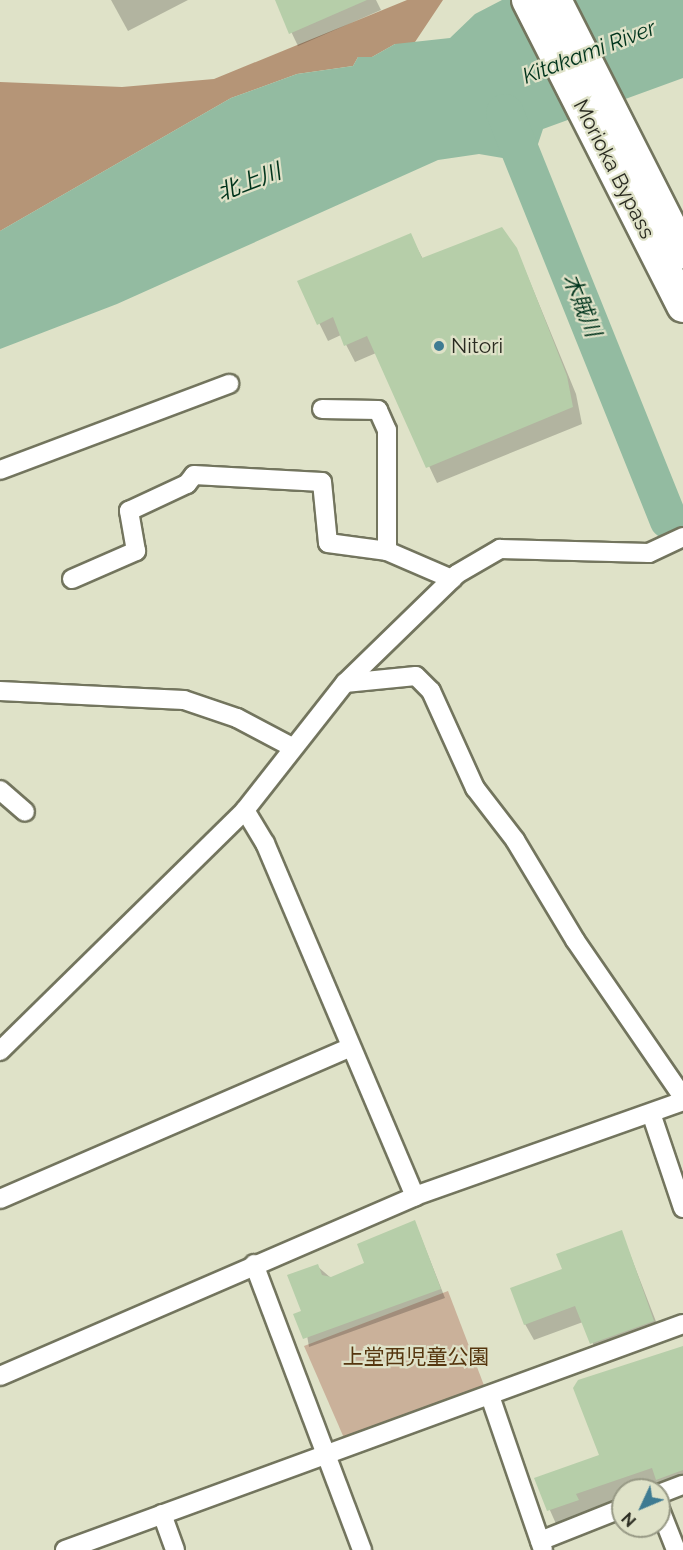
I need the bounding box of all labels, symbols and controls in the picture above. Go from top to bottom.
water label: Kitakami River [519,14,659,90]
street label: Morioka Bypass [568,95,660,243]
water label: 北上川 [213,158,285,206]
water label: 木賊川 [557,269,607,341]
place label: Nitori [451,333,503,359]
marker: Nitori [432,339,446,353]
park label: 上堂西児童公園 [343,1344,489,1370]
north arrow [611,1478,671,1538]
text: N [618,1508,640,1530]

